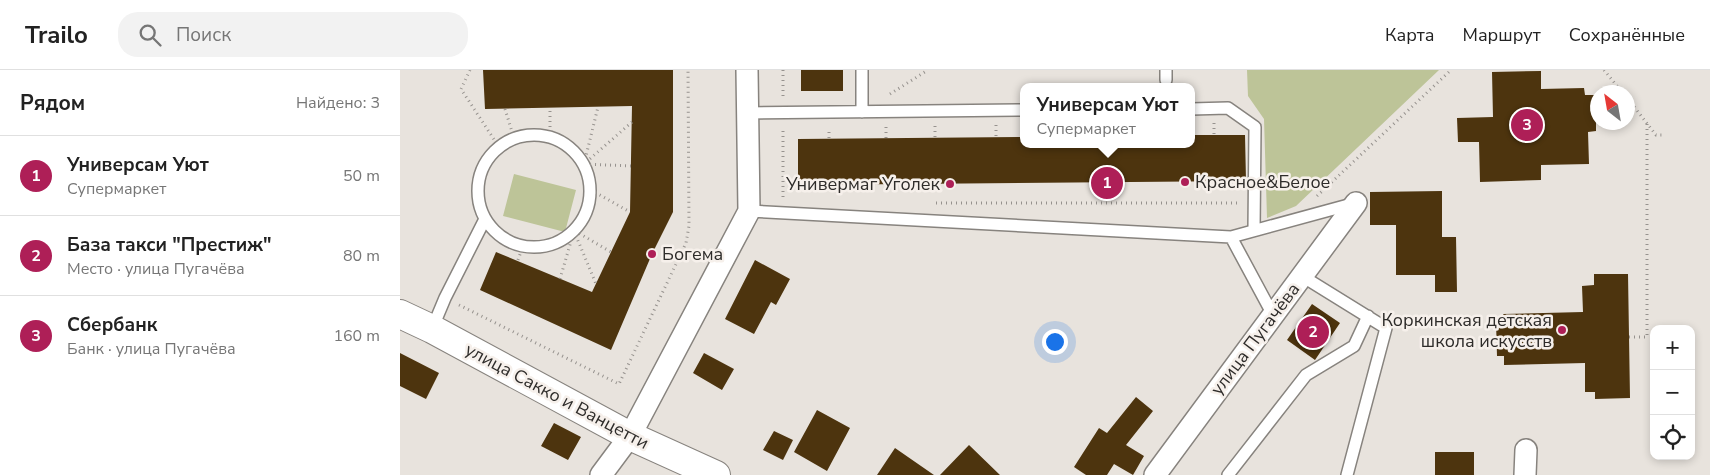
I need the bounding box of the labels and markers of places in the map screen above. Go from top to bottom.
pin: 3 [1511,106,1543,144]
pin: 1 [1091,164,1123,202]
place label: Красное&Белое [1195,170,1330,194]
place label: Универмаг Уголек [785,172,941,196]
marker: Красное&Белое [1179,176,1191,188]
marker: Универмаг Уголек [944,178,956,190]
place label: Богема [662,242,723,266]
marker: Богема [646,248,658,260]
place label: Коркинская детская школа искусств [1381,308,1552,353]
pin: 2 [1297,313,1329,351]
marker: Коркинская детская школа искусств [1556,324,1568,336]

